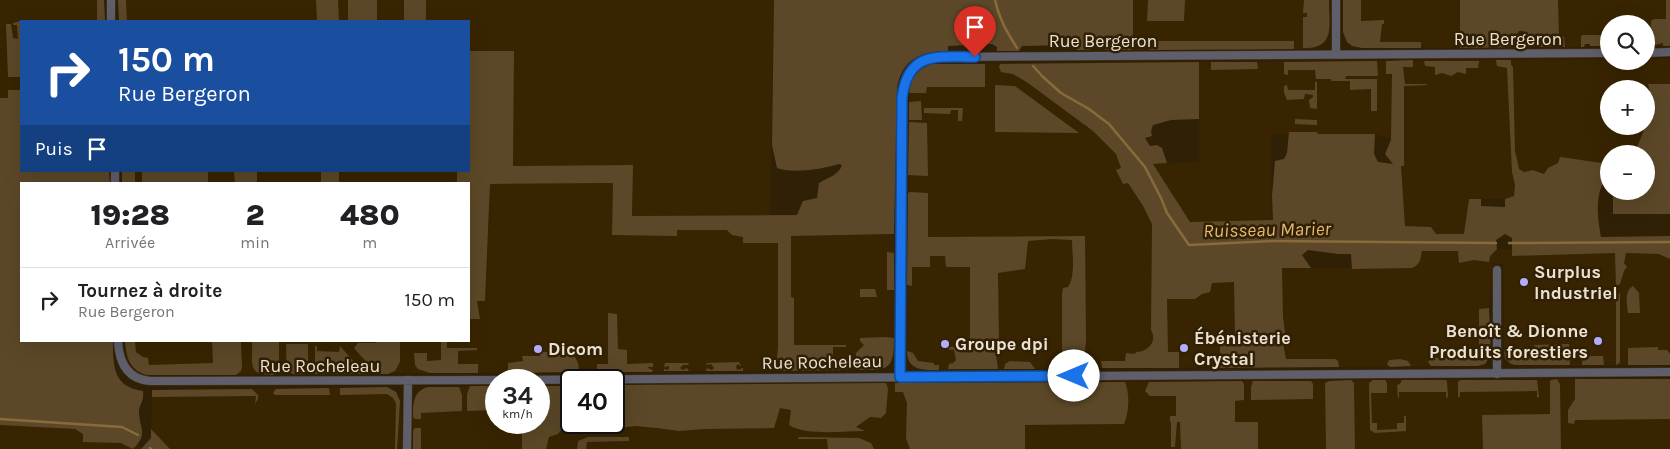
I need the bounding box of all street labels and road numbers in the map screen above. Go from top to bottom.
street label: Rue Bergeron [1454,28,1562,50]
street label: Rue Bergeron [1049,30,1157,52]
street label: Rue Rocheleau [761,350,883,374]
street label: Rue Rocheleau [260,355,380,377]

